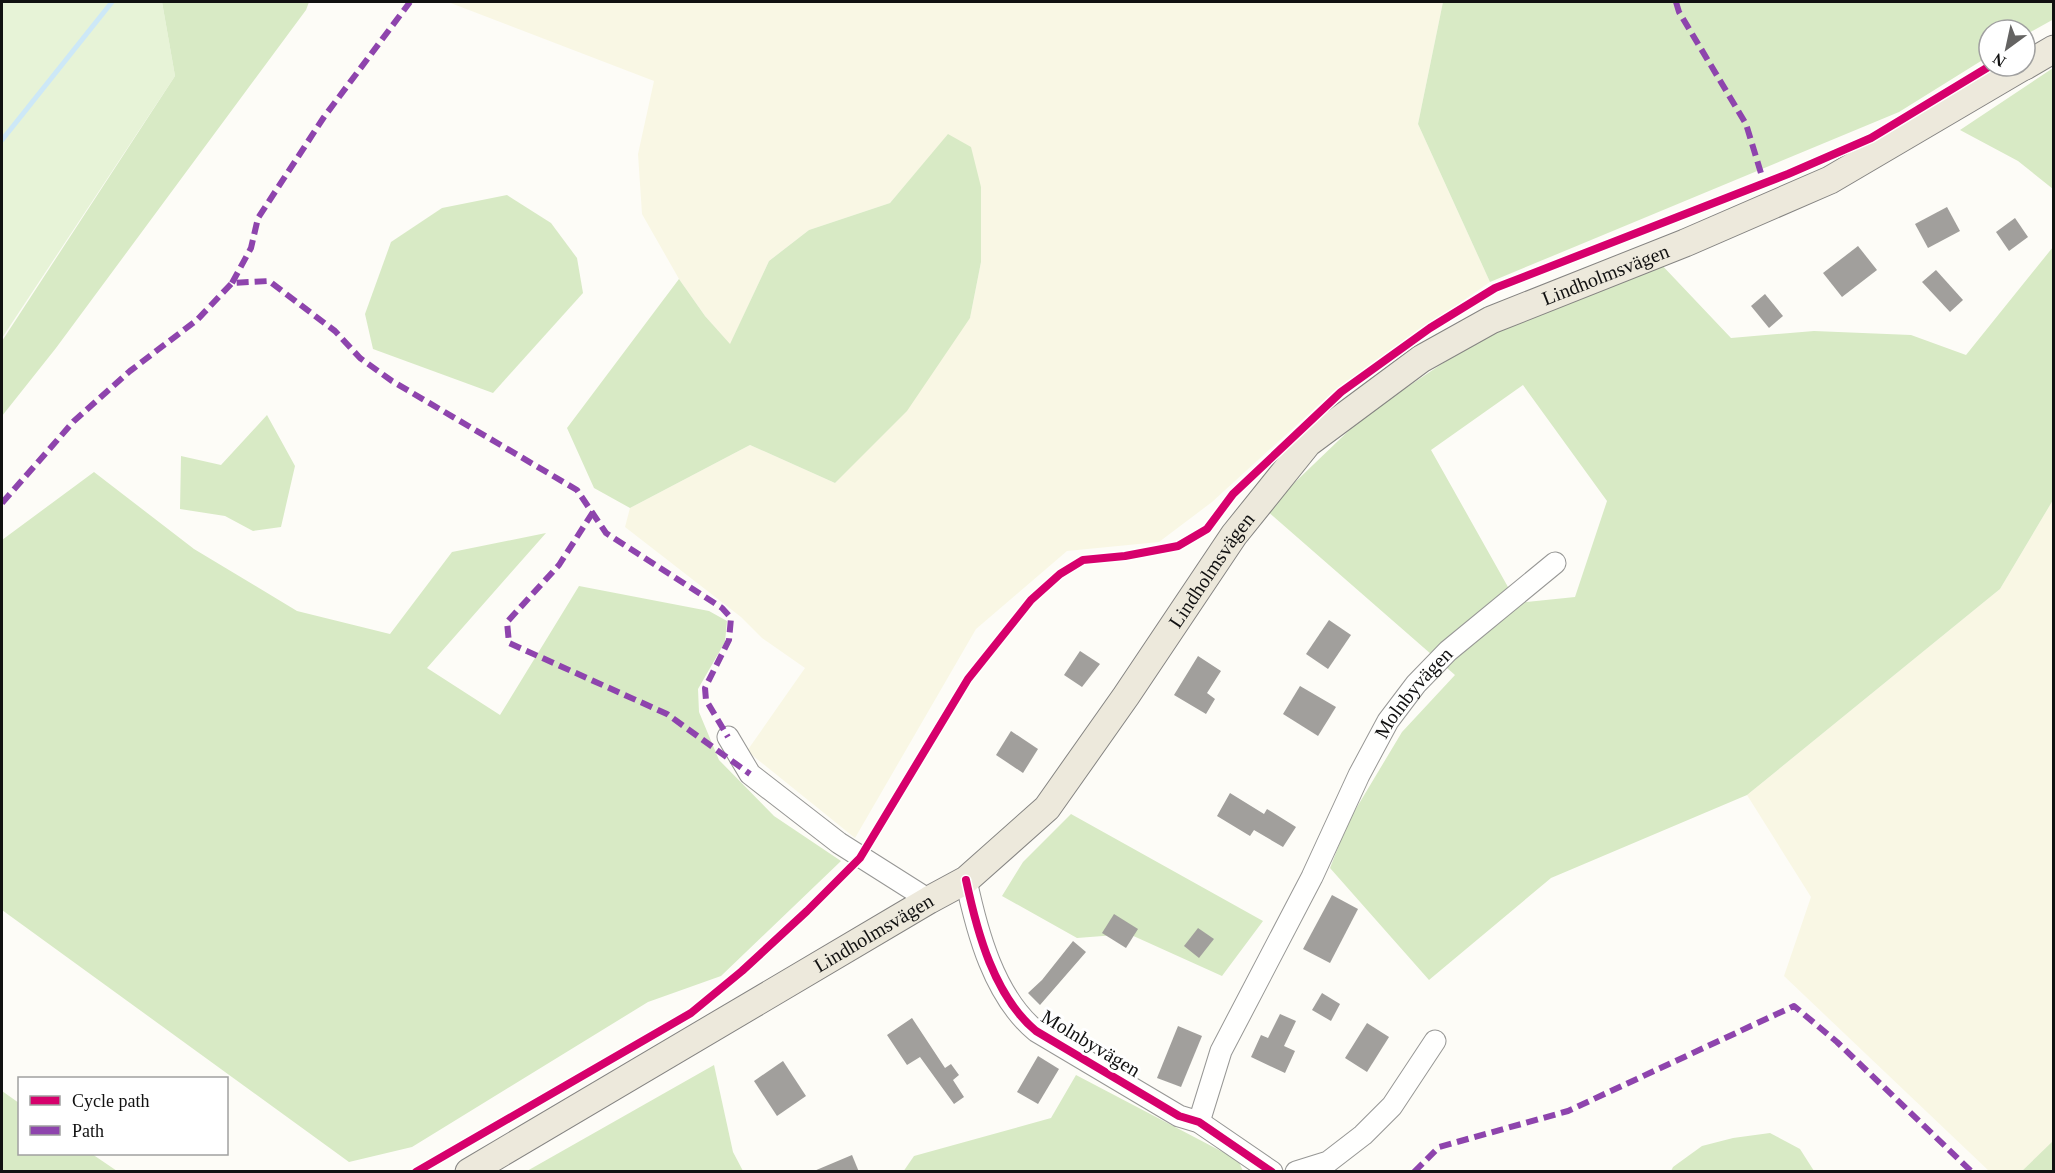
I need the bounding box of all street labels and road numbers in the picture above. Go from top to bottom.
street label: Lindholmsvägen [1539,240,1672,310]
street label: Lindholmsvägen [1164,508,1259,632]
street label: Molnbyvägen [1370,643,1457,742]
street label: Lindholmsvägen [810,889,937,976]
street label: Molnbyvägen [1037,1005,1144,1082]

